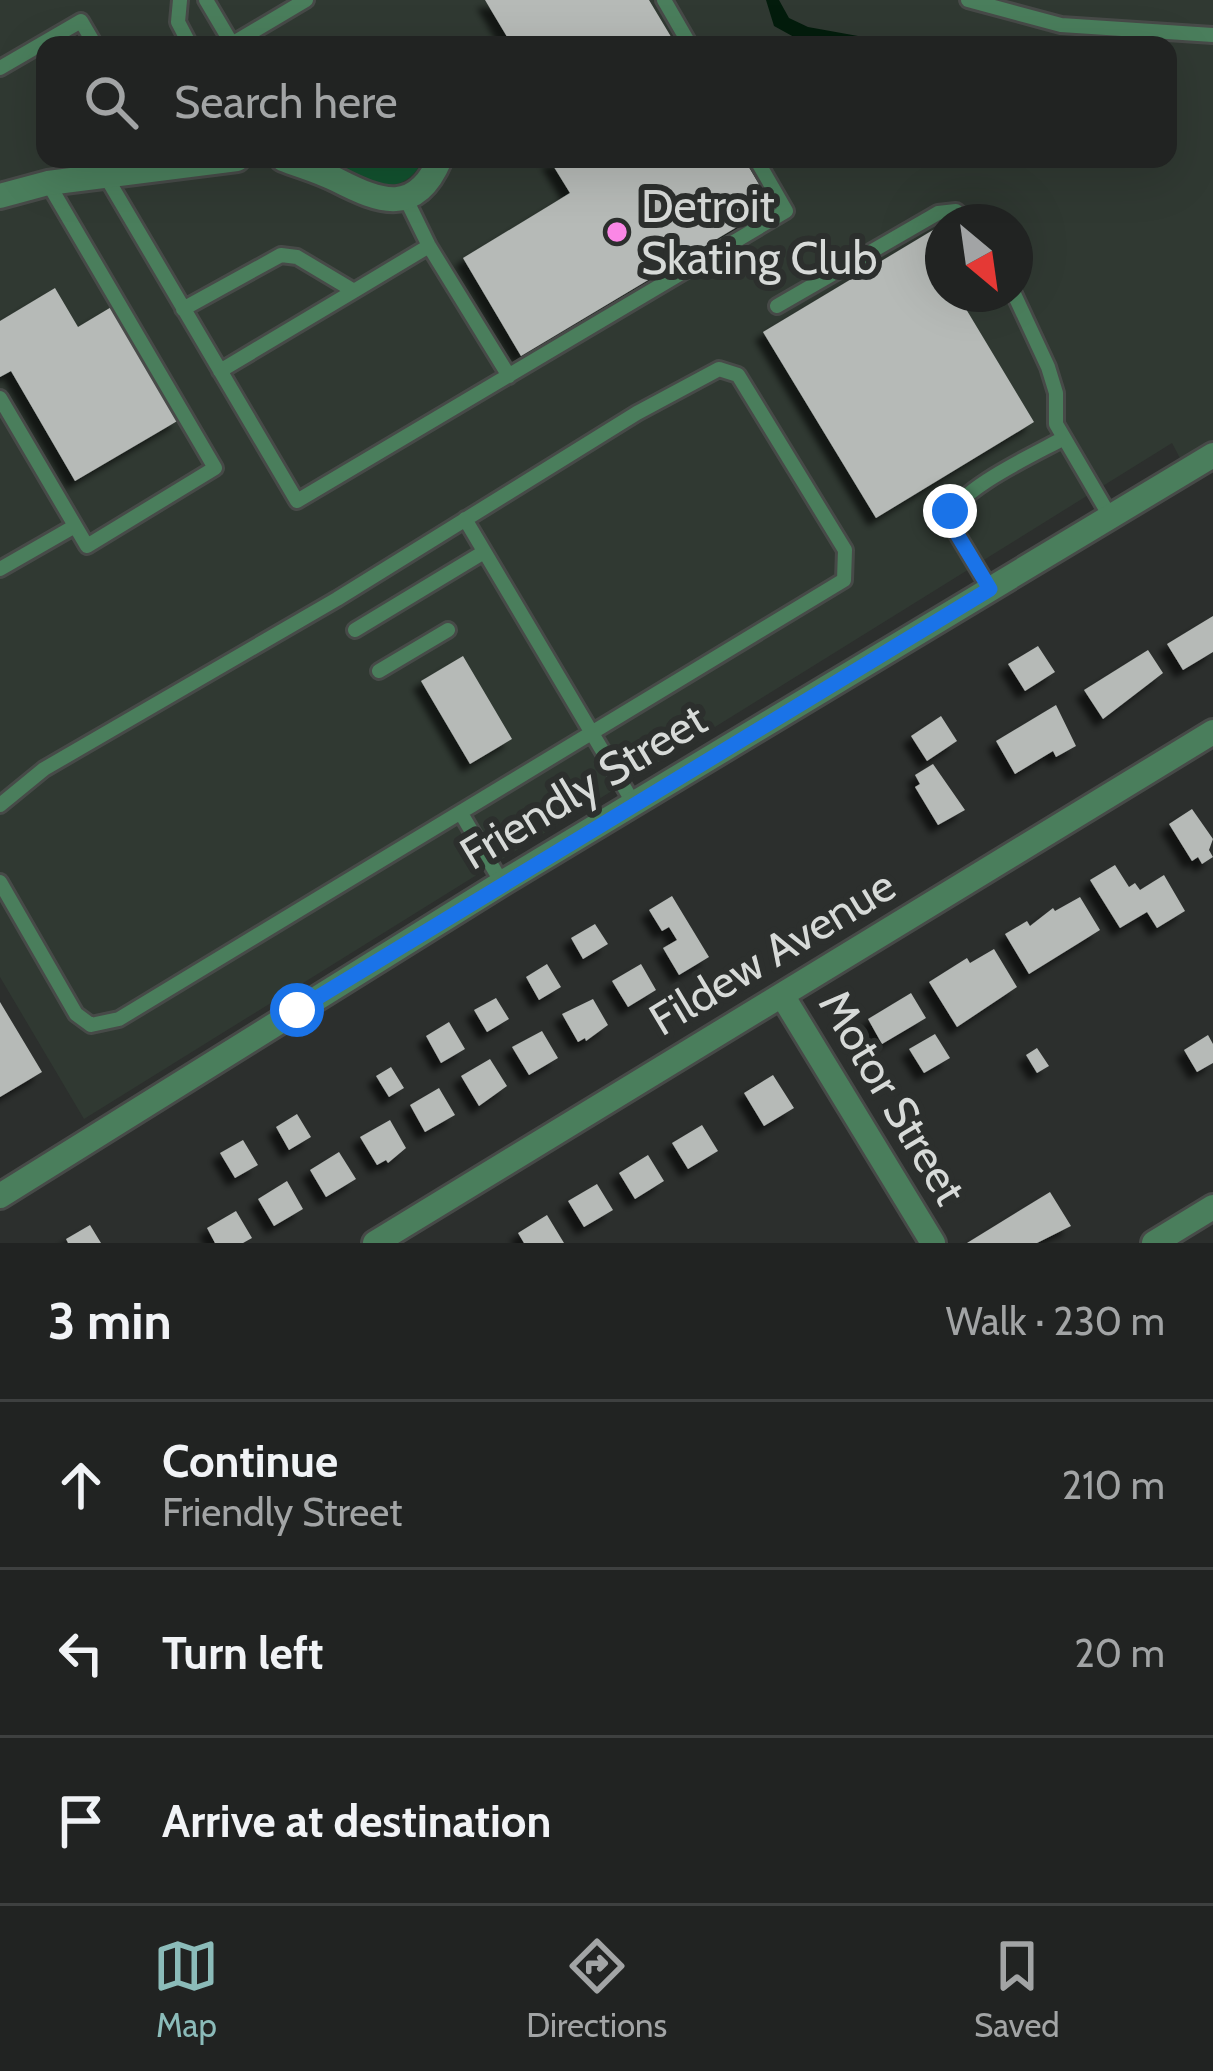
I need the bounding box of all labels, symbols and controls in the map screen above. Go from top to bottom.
search box [36,36,1177,168]
icon: search [78,69,144,135]
text: Search here [174,75,398,129]
place label: Detroit Skating Club [641,179,877,285]
north arrow [925,204,1033,312]
marker: Detroit Skating Club [604,219,630,245]
route end [923,484,977,538]
street label: Friendly Street [450,691,716,881]
street label: Fildew Avenue [640,858,904,1046]
street label: Motor Street [808,980,978,1214]
route start [270,983,324,1037]
text: 3 min [48,1290,172,1352]
text: Walk · 230 m [946,1297,1165,1345]
text: Continue [162,1434,338,1488]
icon: ahead [48,1452,114,1518]
text: 210 m [1062,1461,1165,1509]
text: Friendly Street [162,1488,402,1536]
icon: left [48,1620,114,1686]
text: Turn left [162,1626,324,1680]
text: 20 m [1074,1629,1165,1677]
icon: arrive [48,1788,114,1854]
text: Arrive at destination [162,1794,551,1848]
tab: Map [153,1933,219,2045]
tab: Directions [526,1933,667,2045]
tab: Saved [974,1933,1060,2045]

